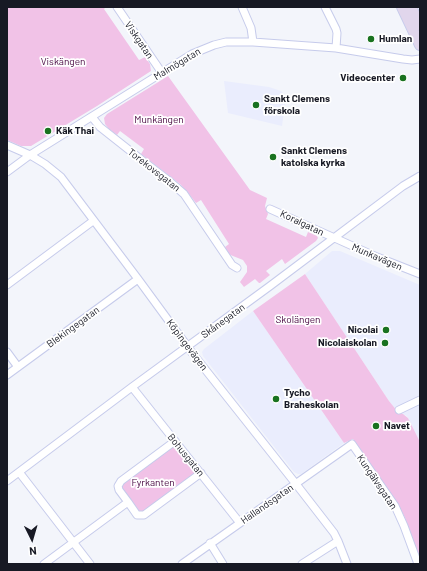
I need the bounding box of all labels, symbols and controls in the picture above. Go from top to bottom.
street label: Viskgatan [122,19,156,61]
place label: Humlan [379,33,412,45]
marker: Humlan [366,34,376,44]
street label: Malmögatan [151,45,203,83]
park label: Viskängen [41,56,85,68]
place label: Videocenter [340,72,395,84]
marker: Videocenter [398,73,408,83]
place label: Sankt Clemens förskola [264,93,330,116]
marker: Sankt Clemens förskola [251,100,261,110]
park label: Munkängen [134,114,184,126]
place label: Käk Thai [56,125,94,137]
marker: Käk Thai [43,126,53,136]
place label: Sankt Clemens katolska kyrka [281,145,347,168]
street label: Torekovsgatan [125,146,183,194]
marker: Sankt Clemens katolska kyrka [268,152,278,162]
street label: Koralgatan [278,208,326,238]
street label: Munkavägen [350,241,404,273]
street label: Skånegatan [199,301,247,341]
street label: Blekingegatan [44,304,102,350]
park label: Skolängen [276,314,320,326]
street label: Köpingevägen [164,317,210,373]
place label: Nicolai [348,324,378,336]
marker: Nicolai [381,325,391,335]
place label: Nicolaiskolan [318,337,377,349]
marker: Nicolaiskolan [380,338,390,348]
place label: Tycho Braheskolan [284,387,339,410]
marker: Tycho Braheskolan [271,394,281,404]
place label: Navet [384,420,410,432]
marker: Navet [371,421,381,431]
street label: Bohusgatan [165,431,207,479]
street label: Kungälvsgatan [354,452,400,512]
park label: Fyrkanten [131,477,175,489]
street label: Hallandsgatan [238,481,296,527]
north arrow [12,519,52,559]
text: N [29,545,37,558]

